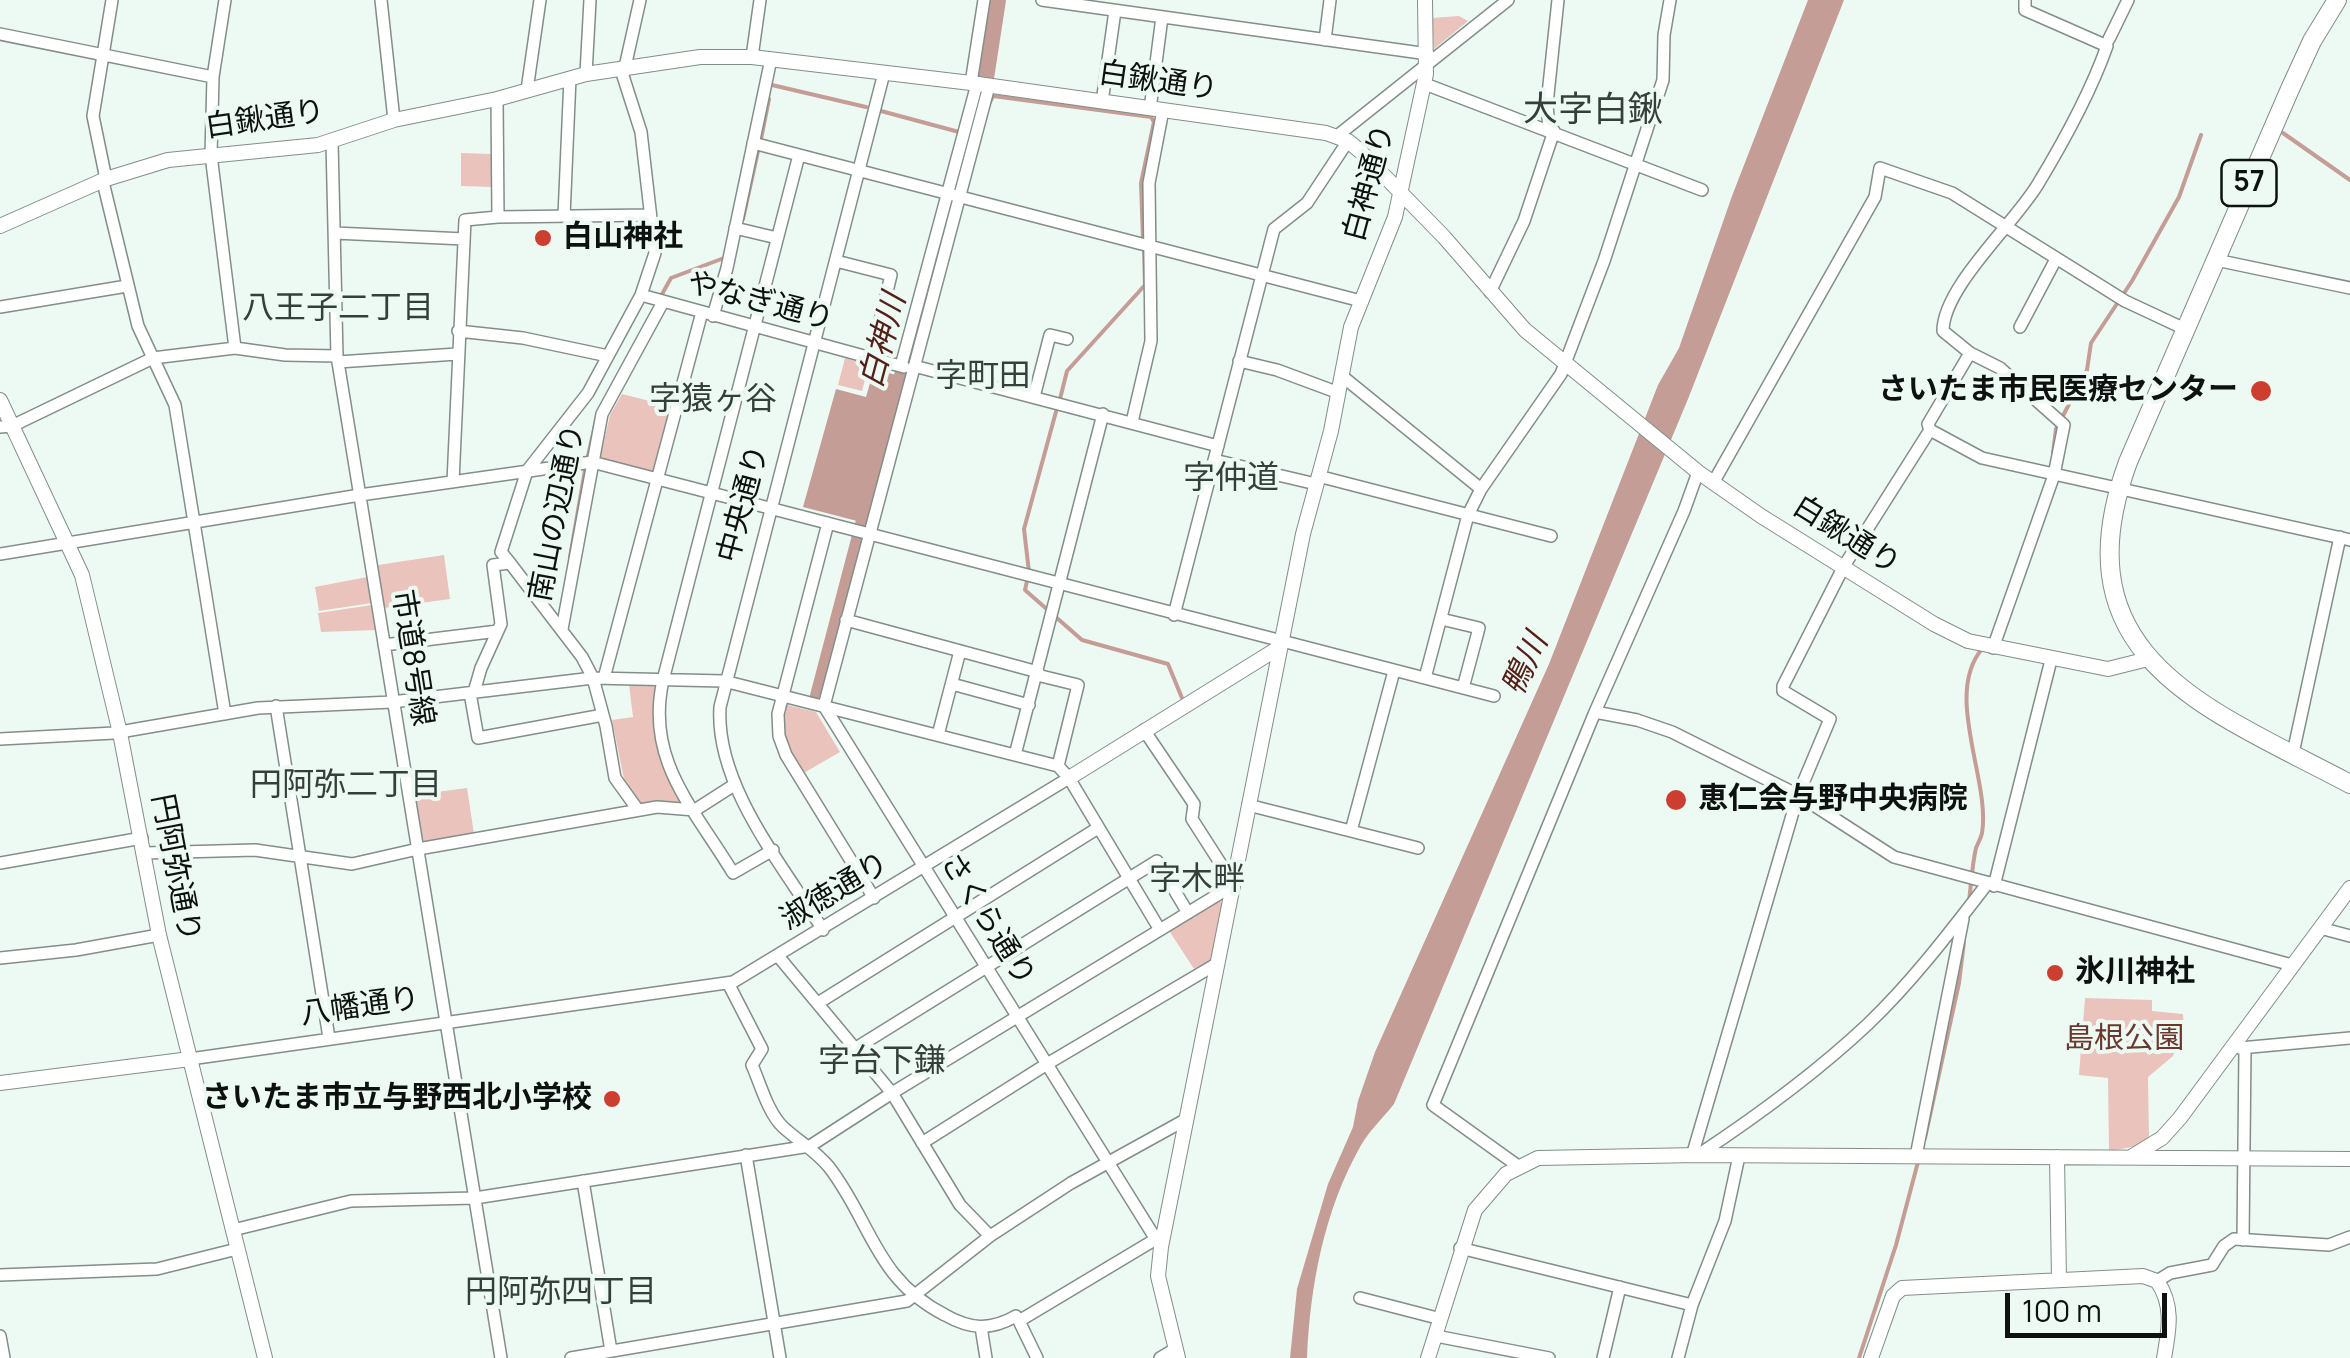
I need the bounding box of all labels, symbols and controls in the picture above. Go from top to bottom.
street label: 白鍬通り [1096,56,1220,108]
district label: 大字白鍬 [1523,90,1663,132]
street label: 白鍬通り [203,94,327,146]
street label: 白神通り [1337,120,1403,246]
road number: 57 [2222,160,2276,206]
place label: 白山神社 [563,220,683,256]
marker: 白山神社 [532,227,554,249]
street label: やなぎ通り [683,265,837,339]
district label: 八王子二丁目 [242,290,434,328]
water label: 白神川 [853,290,915,392]
district label: 字町田 [935,358,1031,396]
place label: さいたま市民医療センター [1878,373,2238,409]
marker: さいたま市民医療センター [2248,378,2274,404]
district label: 字猿ヶ谷 [649,381,777,419]
street label: 南山の辺通り [523,421,593,605]
street label: 中央通り [711,441,777,567]
district label: 字仲道 [1183,460,1279,498]
street label: 白鍬通り [1786,489,1906,583]
street label: 市道8号線 [383,587,441,729]
water label: 鴨川 [1495,628,1557,702]
district label: 円阿弥二丁目 [250,767,442,805]
place label: 恵仁会与野中央病院 [1698,782,1968,818]
marker: 恵仁会与野中央病院 [1663,787,1689,813]
street label: 円阿弥通り [143,791,207,945]
street label: 淑徳通り [774,846,896,938]
street label: さくら通り [932,847,1042,993]
district label: 字木畔 [1149,861,1245,899]
place label: 氷川神社 [2075,955,2195,991]
marker: 氷川神社 [2044,962,2066,984]
street label: 八幡通り [298,981,422,1033]
park label: 島根公園 [2064,1022,2184,1058]
district label: 字台下鎌 [818,1043,946,1081]
place label: さいたま市立与野西北小学校 [202,1081,592,1117]
marker: さいたま市立与野西北小学校 [601,1088,623,1110]
scale bar [2010,1273,2172,1335]
district label: 円阿弥四丁目 [465,1274,657,1312]
text: 100 m [2022,1290,2102,1331]

